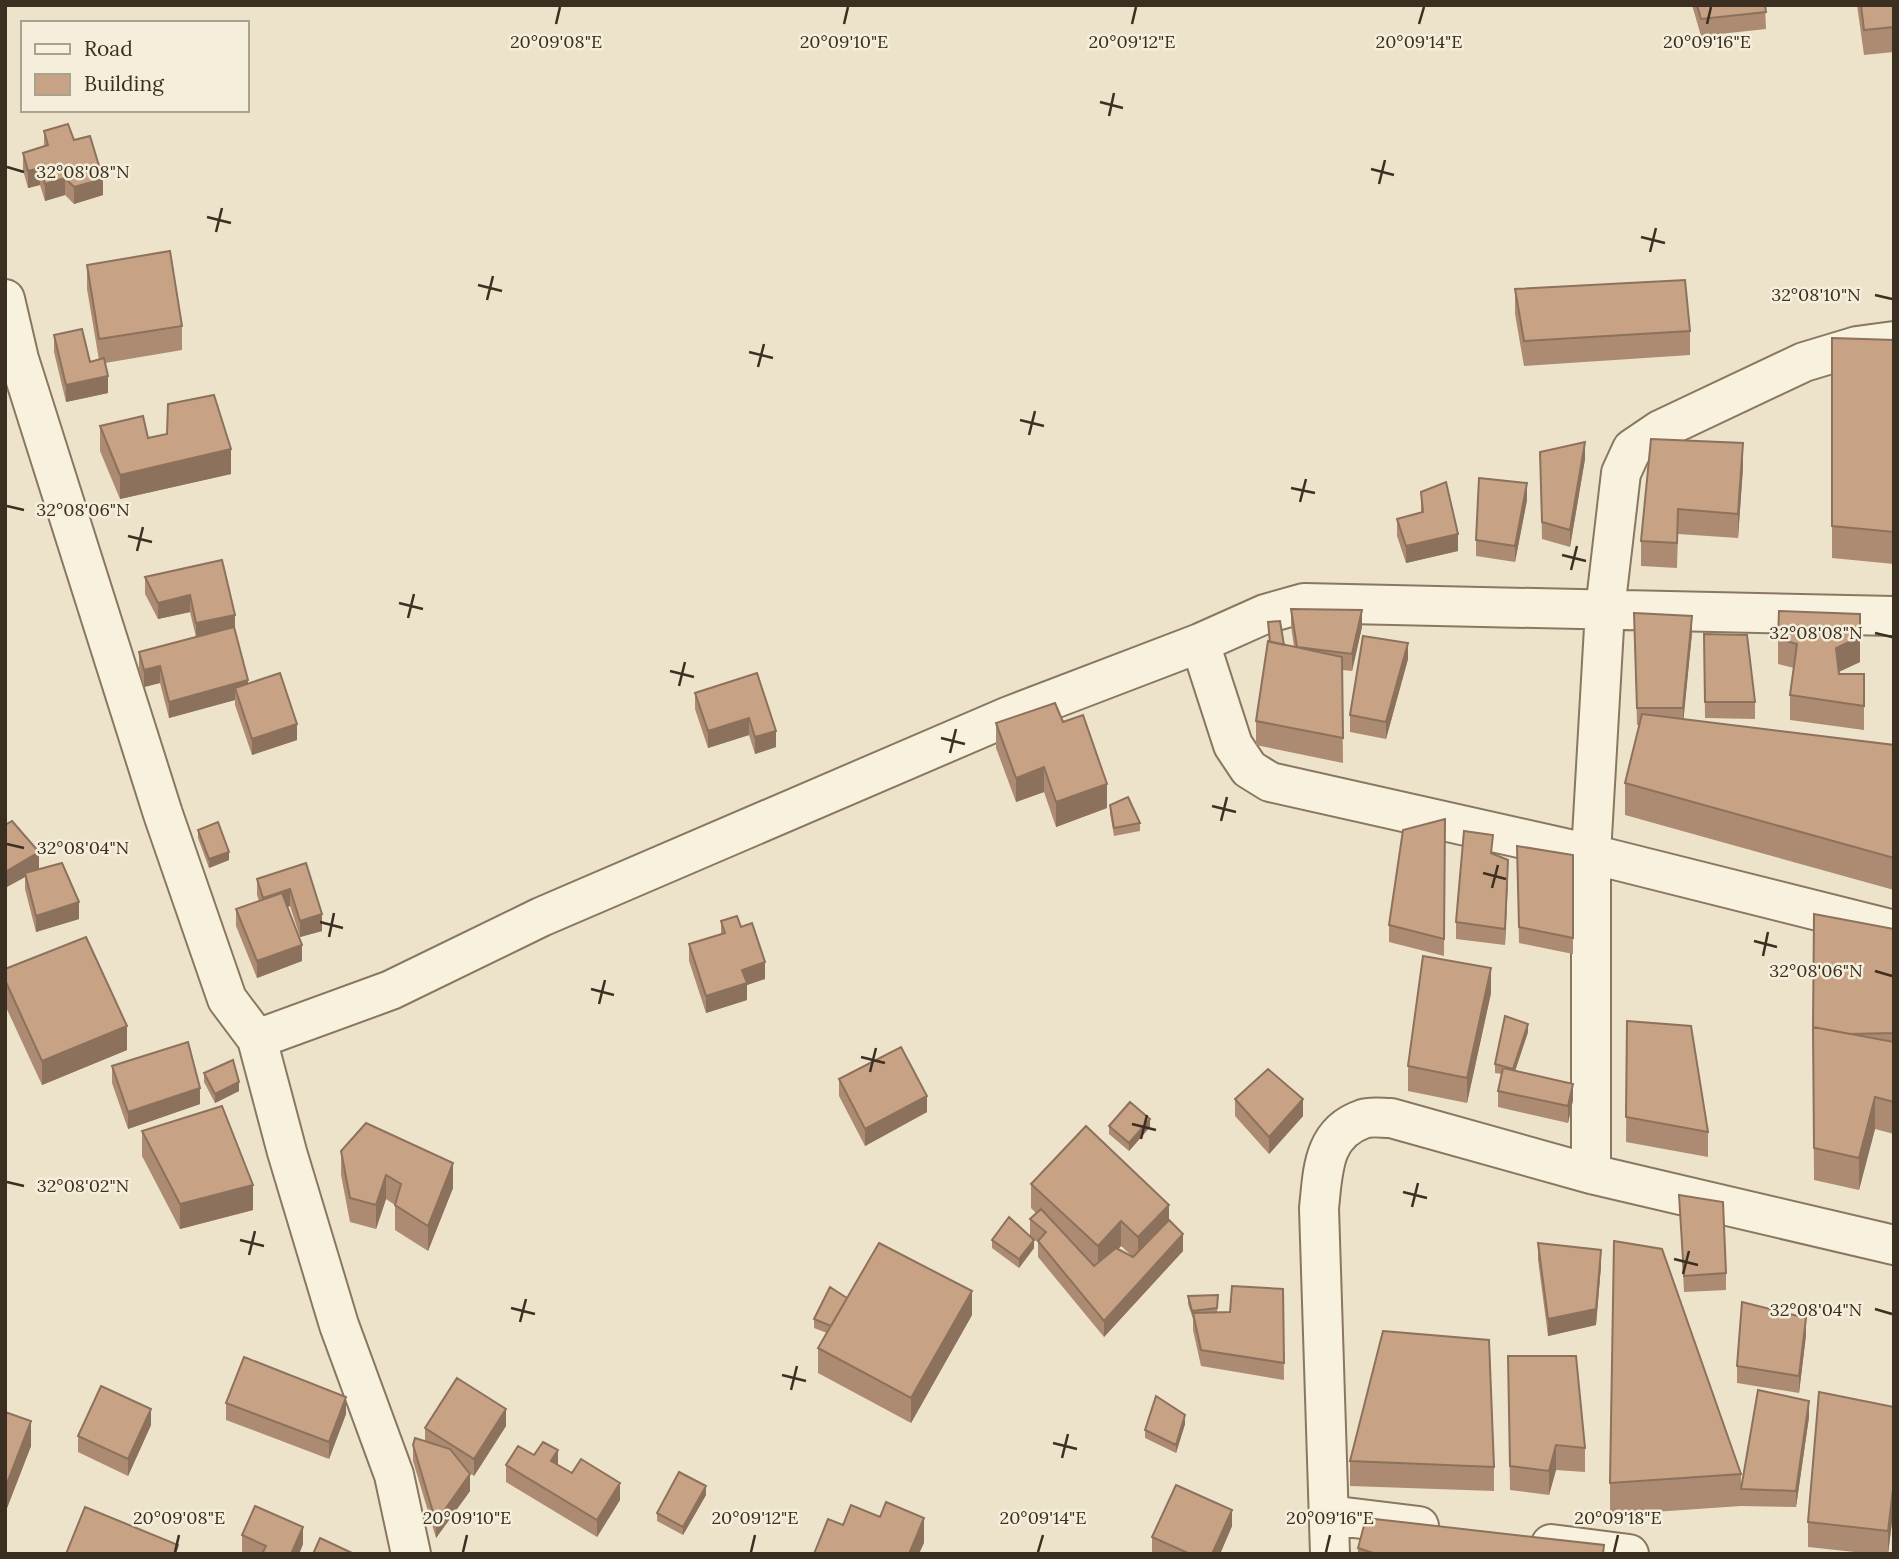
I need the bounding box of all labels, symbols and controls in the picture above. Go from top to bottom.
legend [21,21,248,112]
text: 20°09'08"E [510,30,602,53]
text: 20°09'10"E [800,30,888,53]
text: 20°09'12"E [1088,30,1176,53]
text: 20°09'14"E [1376,30,1462,53]
text: 20°09'16"E [1663,30,1751,53]
text: Road [84,35,133,62]
text: Building [84,70,164,97]
text: 32°08'08"N [36,160,130,183]
text: 32°08'10"N [1771,283,1861,306]
text: 32°08'06"N [36,498,130,521]
text: 32°08'08"N [1769,621,1863,644]
text: 32°08'04"N [37,836,129,859]
text: 32°08'06"N [1769,959,1863,982]
text: 32°08'02"N [37,1174,129,1197]
text: 32°08'04"N [1770,1298,1862,1321]
text: 20°09'08"E [133,1506,225,1529]
text: 20°09'10"E [423,1506,511,1529]
text: 20°09'12"E [711,1506,799,1529]
text: 20°09'14"E [1000,1506,1086,1529]
text: 20°09'16"E [1286,1506,1374,1529]
text: 20°09'18"E [1574,1506,1662,1529]

